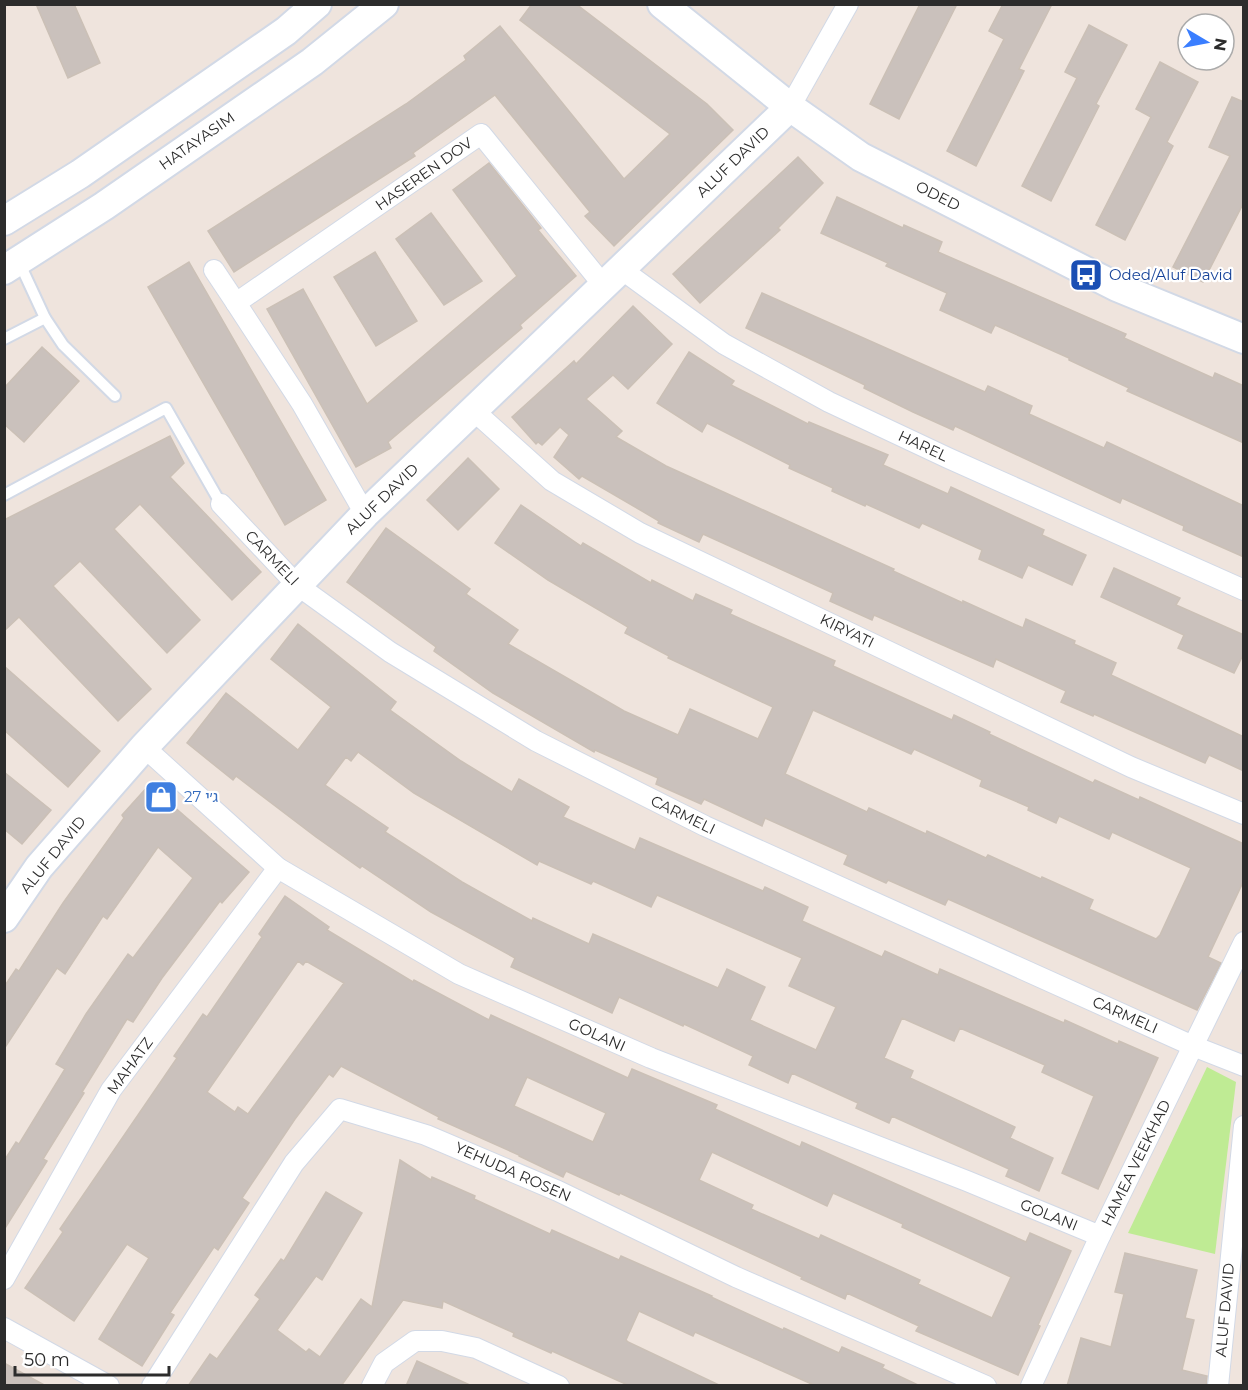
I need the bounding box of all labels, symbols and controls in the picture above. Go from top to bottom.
north arrow [1176,12,1236,72]
text: N [1210,36,1231,53]
street label: HATAYASIM [155,108,238,174]
street label: ALUF DAVID [692,122,773,201]
street label: HASEREN DOV [371,133,476,214]
street label: ODED [913,176,964,215]
bus stop icon: Oded/Aluf David [1068,257,1104,293]
place label: Oded/Aluf David [1109,265,1233,284]
street label: HAREL [895,426,951,465]
street label: ALUF DAVID [341,459,422,538]
street label: CARMELI [241,526,303,589]
street label: KIRYATI [817,609,877,652]
shop icon: ג׳י 27 [143,779,179,815]
place label: ג׳י 27 [184,787,219,806]
street label: CARMELI [648,791,719,838]
street label: ALUF DAVID [16,812,90,897]
street label: CARMELI [1090,992,1161,1037]
street label: GOLANI [566,1014,629,1056]
street label: MAHATZ [103,1033,157,1098]
street label: HAMEA VEEKHAD [1097,1096,1174,1229]
street label: YEHUDA ROSEN [452,1137,574,1206]
street label: GOLANI [1018,1194,1081,1235]
street label: ALUF DAVID [1211,1262,1238,1358]
scale bar [15,1339,170,1377]
text: 50 m [24,1349,70,1371]

